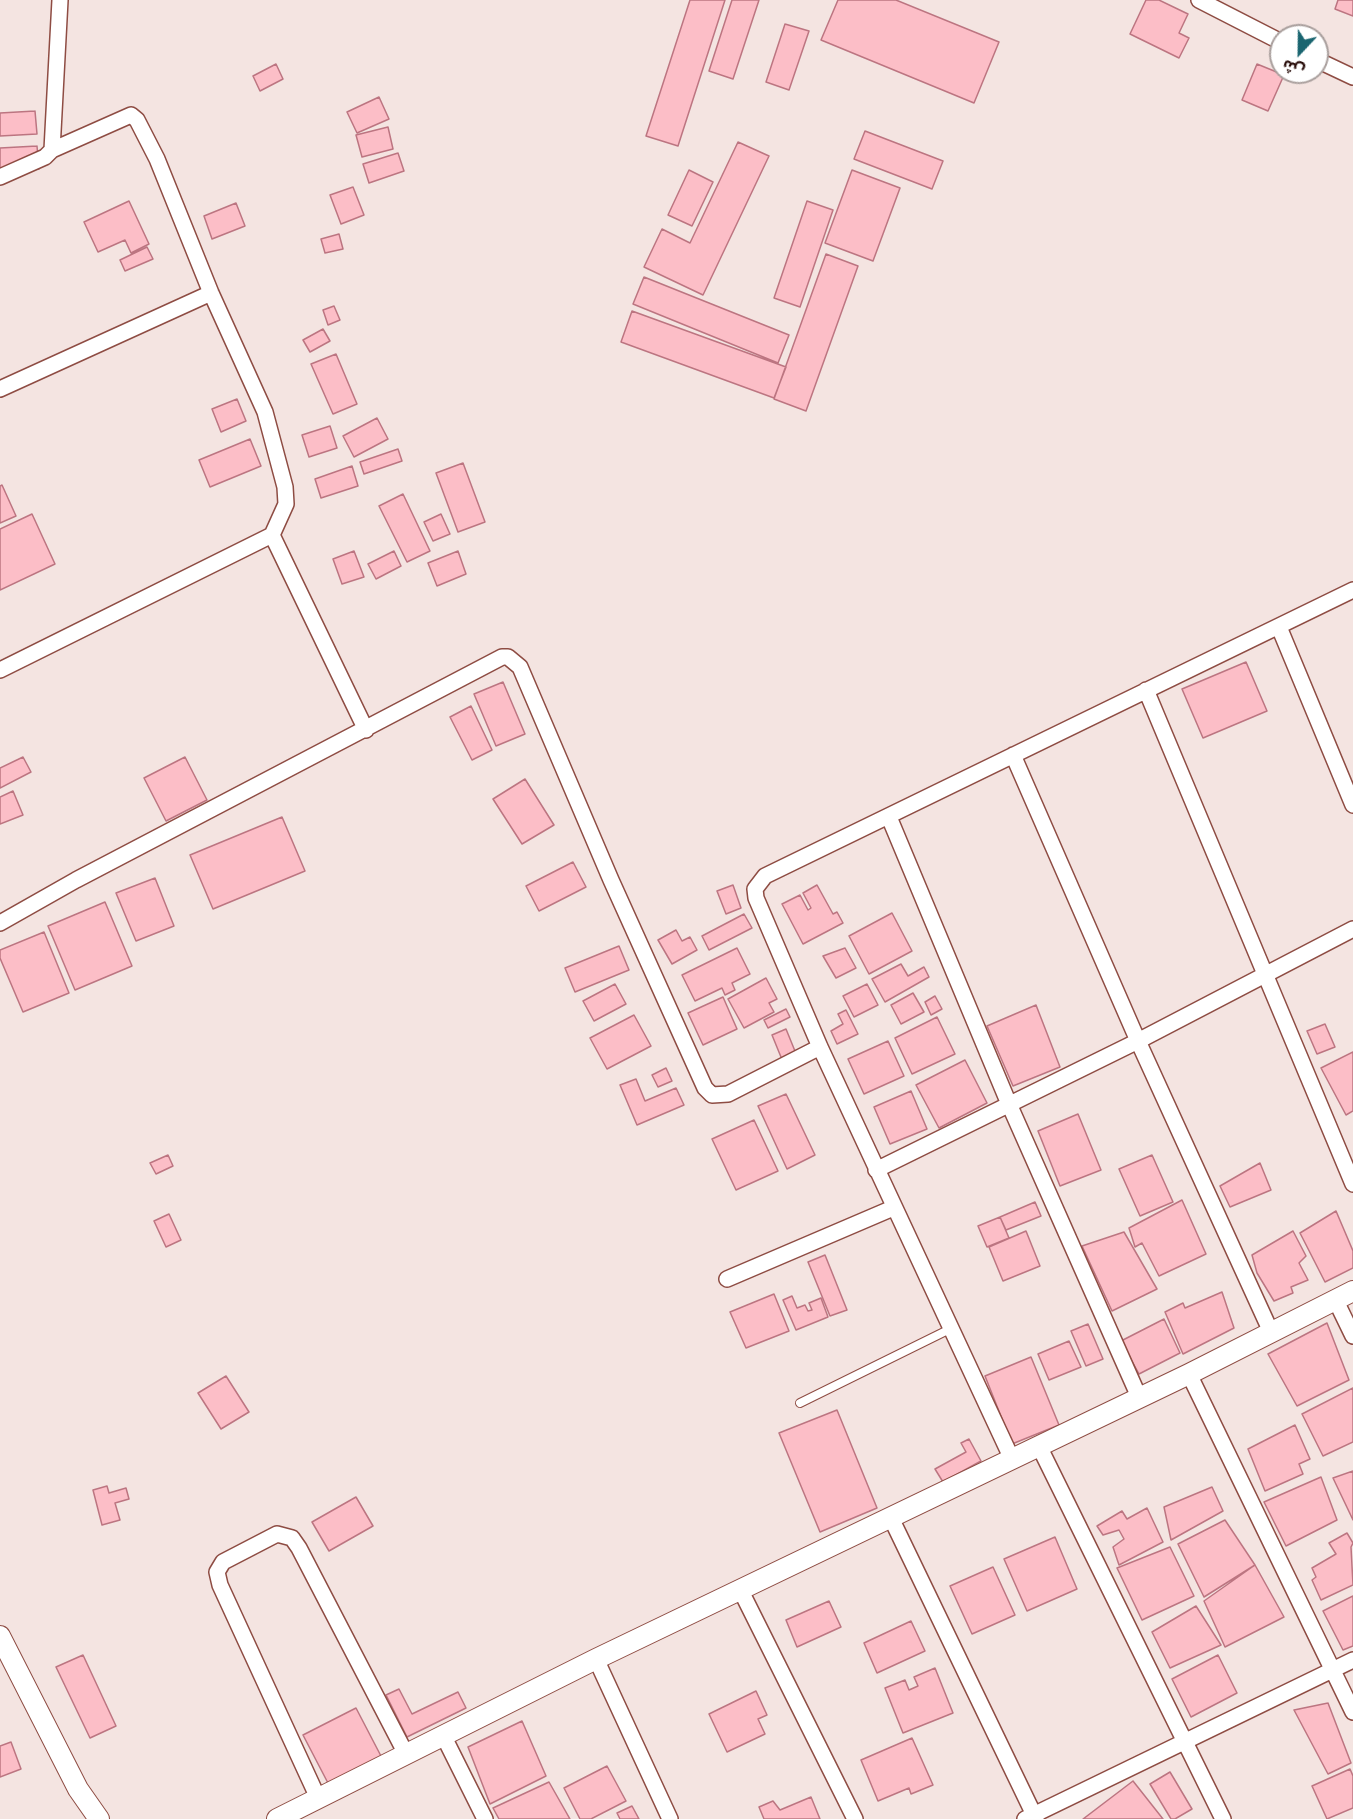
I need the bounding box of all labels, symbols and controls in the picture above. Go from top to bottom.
north arrow [1269,24,1329,84]
text: ش [1279,56,1307,81]

